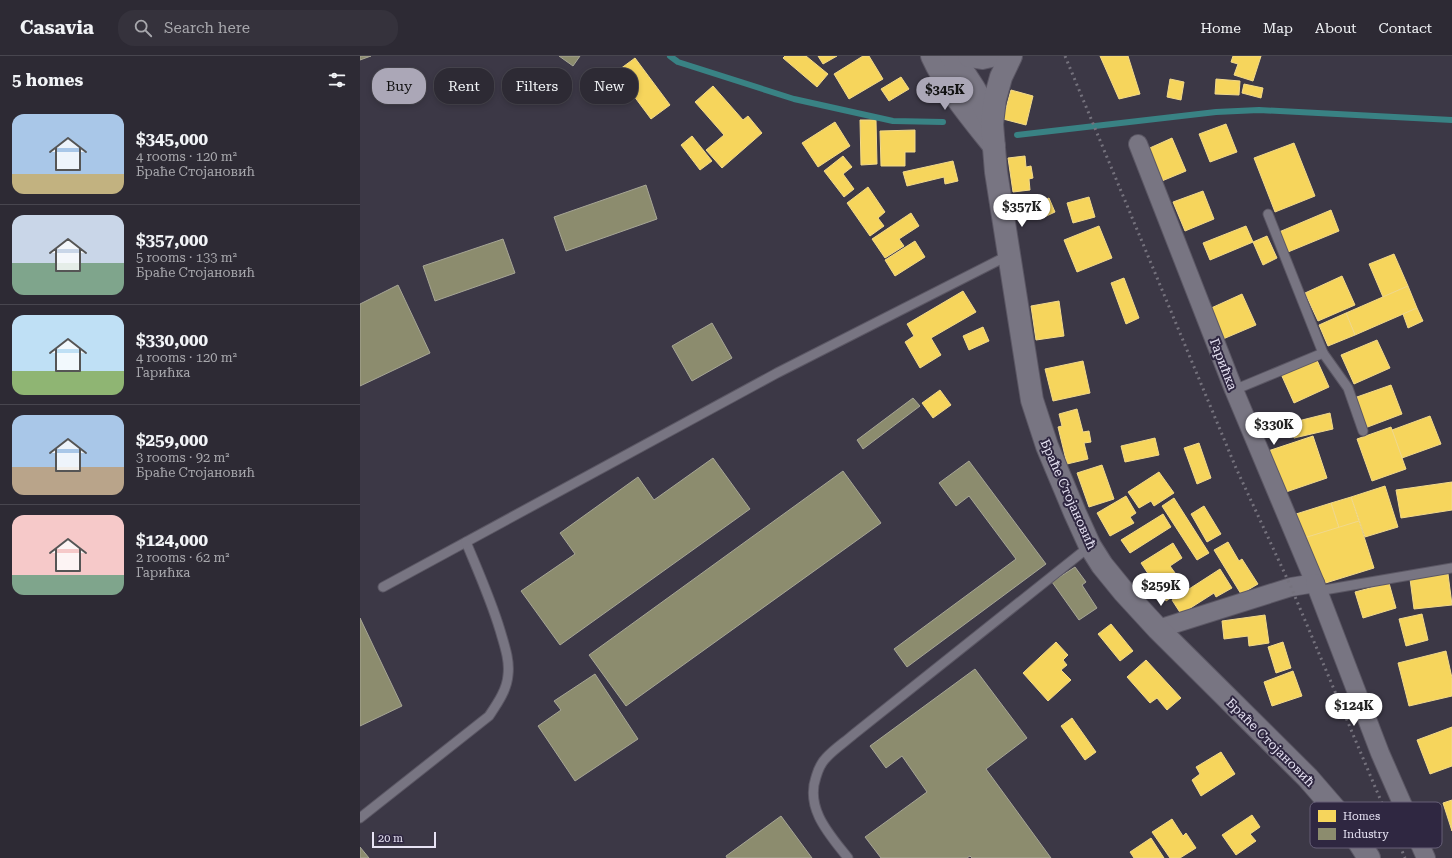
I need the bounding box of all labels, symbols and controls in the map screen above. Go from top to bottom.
search box [118,10,398,46]
text: Casavia [20,16,94,39]
icon: search [132,17,154,39]
text: Search here [164,19,250,37]
text: Home [1200,20,1241,36]
text: Map [1263,20,1293,36]
text: About [1315,20,1357,36]
text: Contact [1379,20,1432,36]
chip: Buy [372,68,426,104]
chip: Rent [434,68,494,104]
chip: Filters [502,68,572,104]
chip: New [580,68,638,104]
icon: filters [326,69,348,91]
text: 5 homes [12,70,83,90]
pin: $345K [917,77,973,111]
text: $345K [925,82,965,97]
text: $345,000 [136,129,208,149]
icon: home [44,130,92,178]
text: 4 rooms · 120 m² [136,149,237,164]
text: Браће Стојановић [136,164,255,179]
pin: $357K [994,194,1050,228]
text: $357K [1002,199,1042,214]
text: $357,000 [136,230,208,250]
icon: home [44,231,92,279]
text: 5 rooms · 133 m² [136,250,237,265]
text: Браће Стојановић [136,265,255,280]
text: $330,000 [136,330,208,350]
icon: home [44,331,92,379]
street label: Гарићка [1207,336,1240,392]
text: 4 rooms · 120 m² [136,350,237,365]
text: Гарићка [136,365,190,380]
pin: $330K [1246,412,1302,446]
text: $330K [1254,417,1294,432]
text: $259,000 [136,430,208,450]
icon: home [44,431,92,479]
street label: Браће Стојановић [1037,437,1100,552]
text: 3 rooms · 92 m² [136,450,230,465]
text: Браће Стојановић [136,465,255,480]
text: $124,000 [136,530,208,550]
icon: home [44,531,92,579]
text: 2 rooms · 62 m² [136,550,230,565]
text: Гарићка [136,565,190,580]
pin: $259K [1133,573,1189,607]
text: $259K [1141,578,1181,593]
pin: $124K [1326,693,1382,727]
street label: Браће Стојановић [1223,695,1318,790]
text: $124K [1334,698,1374,713]
legend [1310,802,1442,848]
text: Homes [1343,810,1380,823]
text: Industry [1343,828,1389,841]
scale bar [372,830,436,849]
text: 20 m [378,832,403,845]

